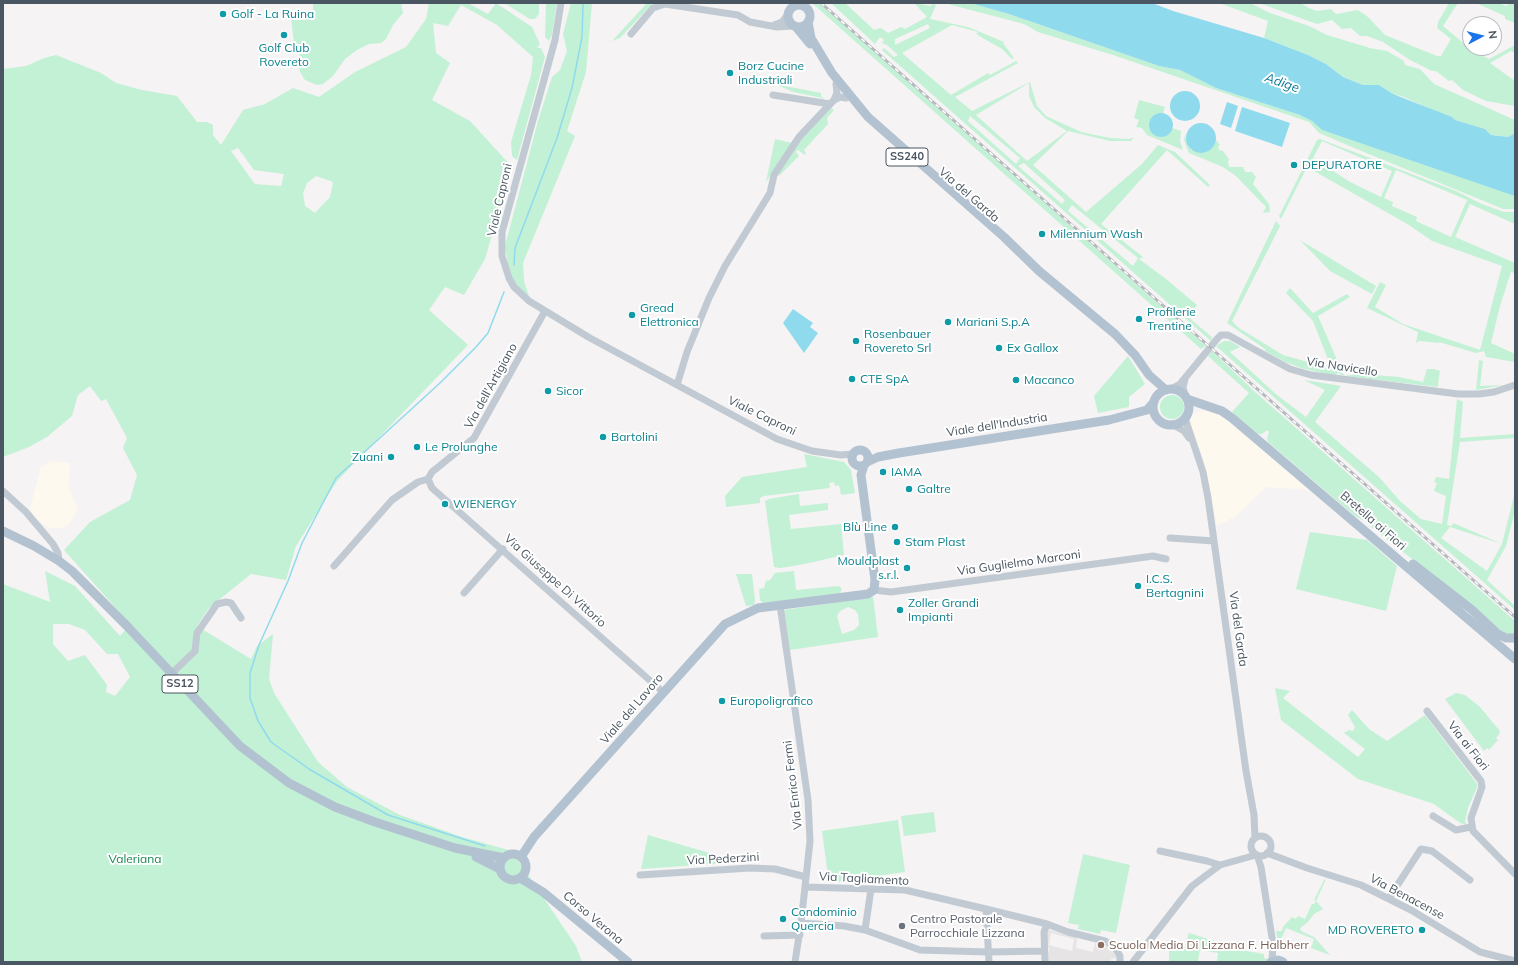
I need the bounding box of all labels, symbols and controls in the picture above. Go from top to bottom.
place label: Golf - La Ruina [231,7,314,21]
marker: Golf - La Ruina [218,9,228,19]
north arrow [1462,16,1502,56]
marker: Golf Club Rovereto [279,30,289,40]
text: N [1485,30,1500,40]
place label: Golf Club Rovereto [259,41,309,69]
place label: Borz Cucine Industriali [738,59,804,87]
marker: Borz Cucine Industriali [725,68,735,78]
water label: Adige [1263,70,1301,96]
road number: SS240 [886,148,928,166]
place label: DEPURATORE [1302,158,1382,172]
marker: DEPURATORE [1289,160,1299,170]
street label: Viale Caproni [485,162,515,238]
street label: Via del Garda [936,165,1002,225]
place label: Milennium Wash [1050,227,1143,241]
marker: Milennium Wash [1037,229,1047,239]
place label: Gread Elettronica [640,301,699,329]
place label: Profilerie Trentine [1147,305,1196,333]
marker: Gread Elettronica [627,310,637,320]
marker: Profilerie Trentine [1134,314,1144,324]
place label: Mariani S.p.A [956,315,1030,329]
marker: Mariani S.p.A [943,317,953,327]
place label: Rosenbauer Rovereto Srl [864,327,931,355]
marker: Rosenbauer Rovereto Srl [851,336,861,346]
street label: Via dell'Artigiano [462,341,520,431]
place label: Ex Gallox [1007,341,1058,355]
marker: Ex Gallox [994,343,1004,353]
street label: Via Navicello [1305,354,1379,380]
place label: CTE SpA [860,372,909,386]
place label: Macanco [1024,373,1074,387]
marker: CTE SpA [847,374,857,384]
marker: Macanco [1011,375,1021,385]
place label: Sicor [556,384,583,398]
marker: Sicor [543,386,553,396]
street label: Viale Caproni [725,393,799,439]
street label: Viale dell'Industria [946,410,1048,440]
place label: Bartolini [611,430,658,444]
marker: Bartolini [598,432,608,442]
place label: Le Prolunghe [425,440,498,454]
marker: Le Prolunghe [412,442,422,452]
place label: Zuani [352,450,383,464]
marker: Zuani [386,452,396,462]
place label: IAMA [891,465,922,479]
marker: IAMA [878,467,888,477]
place label: Galtre [917,482,951,496]
marker: Galtre [904,484,914,494]
street label: Bretella ai Fiori [1337,488,1409,554]
place label: WIENERGY [453,497,517,511]
marker: WIENERGY [440,499,450,509]
place label: Blù Line [843,520,887,534]
marker: Blù Line [890,522,900,532]
street label: Via Giuseppe Di Vittorio [501,532,609,630]
place label: Stam Plast [905,535,965,549]
marker: Stam Plast [892,537,902,547]
street label: Via Guglielmo Marconi [956,547,1082,579]
place label: Mouldplast s.r.l. [838,554,899,582]
marker: Mouldplast s.r.l. [902,563,912,573]
place label: I.C.S. Bertagnini [1146,572,1204,600]
marker: I.C.S. Bertagnini [1133,581,1143,591]
street label: Via del Garda [1226,590,1250,668]
place label: Zoller Grandi Impianti [908,596,979,624]
marker: Zoller Grandi Impianti [895,605,905,615]
street label: Viale del Lavoro [597,671,667,747]
road number: SS12 [162,675,198,693]
place label: Europoligrafico [730,694,813,708]
marker: Europoligrafico [717,696,727,706]
street label: Via ai Fiori [1444,719,1492,773]
street label: Via Enrico Fermi [780,740,806,830]
street label: Via Pederzini [686,850,760,868]
park label: Valeriana [109,852,161,866]
street label: Via Tagliamento [819,869,909,889]
street label: Via Benacense [1367,871,1447,923]
street label: Corso Verona [560,889,626,947]
place label: Condominio Quercia [791,905,857,933]
place label: Centro Pastorale Parrocchiale Lizzana [910,912,1025,940]
marker: Condominio Quercia [778,914,788,924]
marker: Centro Pastorale Parrocchiale Lizzana [897,921,907,931]
place label: MD ROVERETO [1328,923,1414,937]
marker: MD ROVERETO [1417,925,1427,935]
place label: Scuola Media Di Lizzana F. Halbherr [1109,938,1309,952]
marker: Scuola Media Di Lizzana F. Halbherr [1096,940,1106,950]

